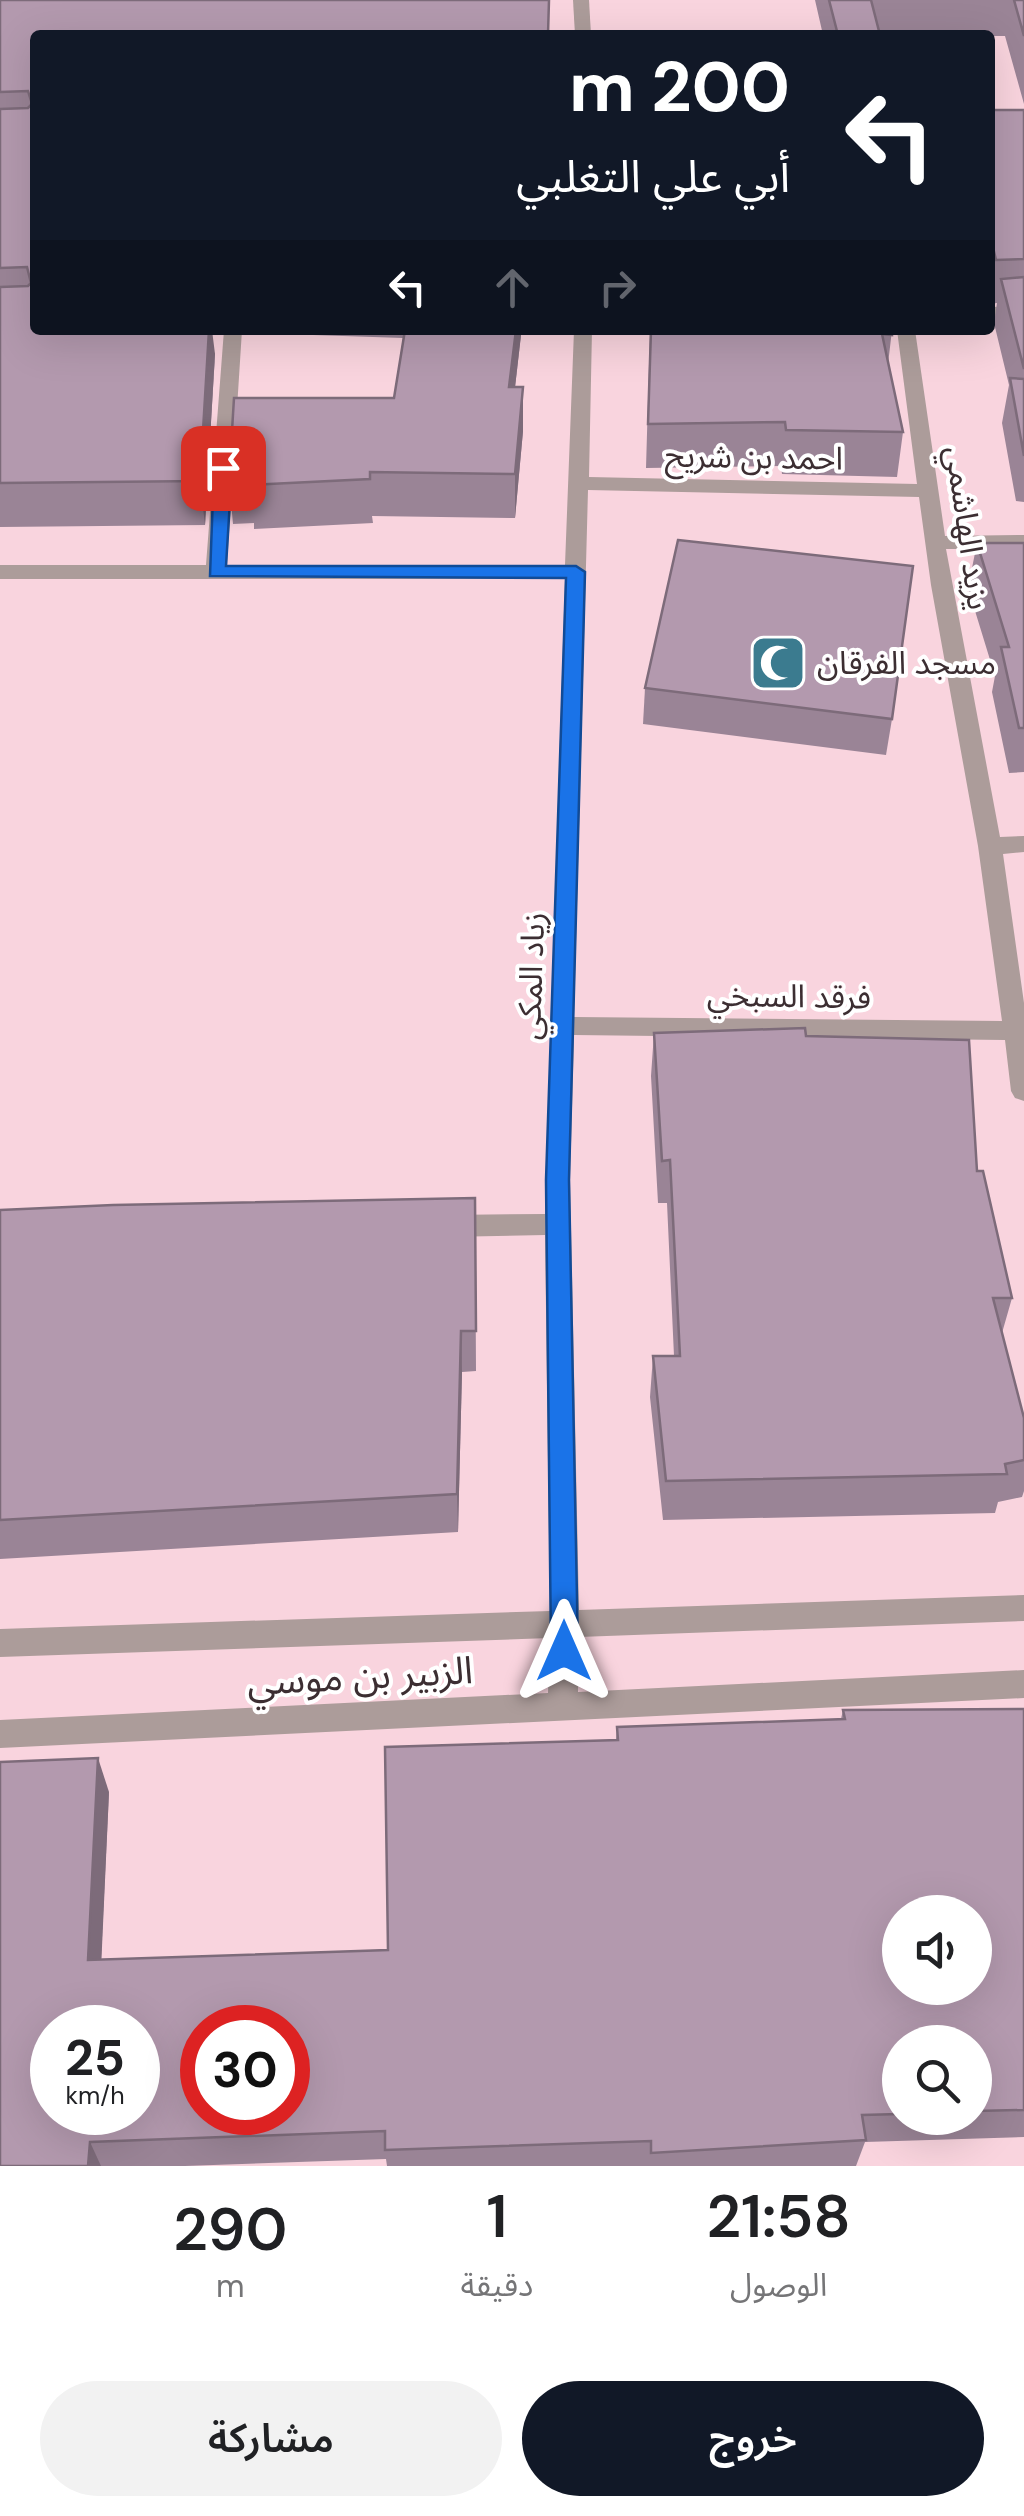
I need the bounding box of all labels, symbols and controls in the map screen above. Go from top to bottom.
text: 200 m [569,42,790,133]
icon: left [825,70,955,200]
text: أبي علي التغلبي [516,147,790,206]
icon: left [380,260,435,315]
icon: ahead [485,260,540,315]
icon: right [590,260,645,315]
pin [181,426,266,511]
street label: احمد بن شريح [665,434,843,483]
icon: arrive [196,441,251,496]
street label: يزيد الهاشمي [932,443,1000,613]
mosque icon: مسجد الفرقان [748,633,808,693]
place label: مسجد الفرقان [817,642,996,684]
street label: زياد المكي [508,911,558,1041]
street label: فرقد السبخي [707,974,871,1022]
position arrow [512,1599,616,1703]
street label: الزبير بن موسي [246,1645,474,1711]
map controls [882,1895,992,2135]
button: sound [882,1895,992,2005]
speed limit sign: 30 [180,2005,310,2135]
text: 25 [65,2025,125,2091]
button: search [882,2025,992,2135]
text: km/h [65,2079,125,2112]
text: 1 [486,2177,507,2256]
text: 21:58 [706,2177,851,2256]
text: 290 [173,2190,287,2269]
text: دقيقة [460,2264,533,2306]
text: الوصول [730,2264,827,2306]
text: m [216,2265,244,2307]
button: مشاركة [40,2381,502,2496]
button: خروج [522,2381,984,2496]

